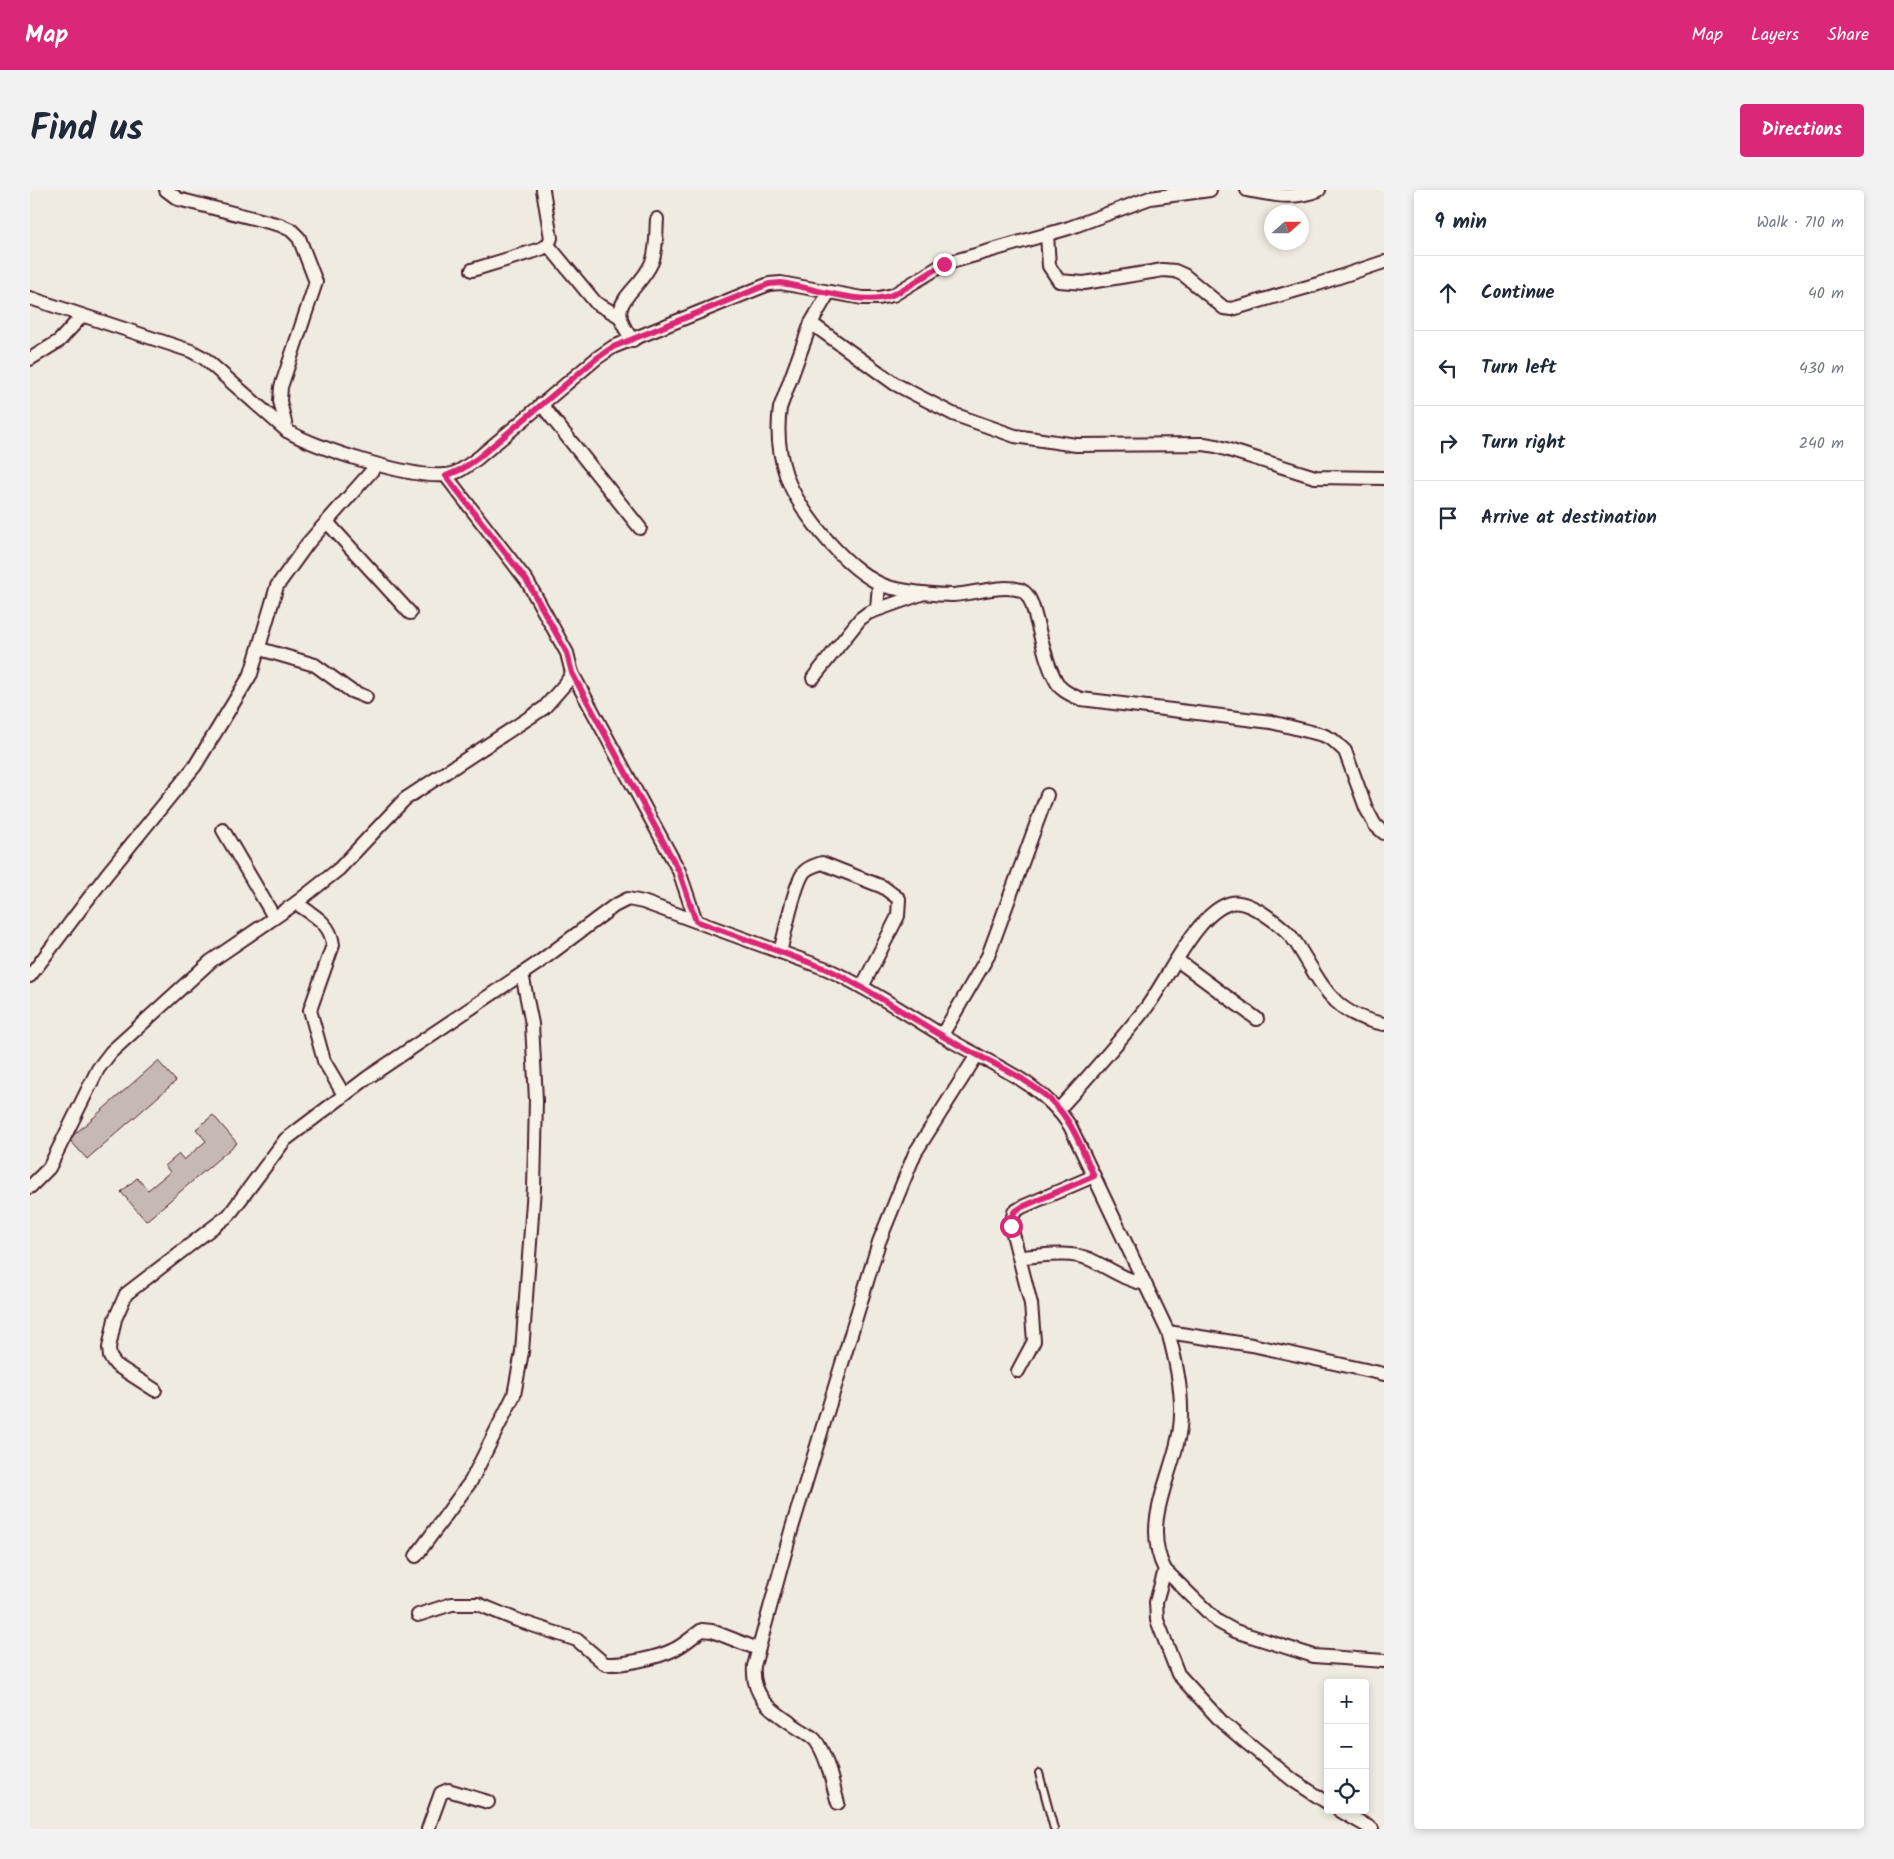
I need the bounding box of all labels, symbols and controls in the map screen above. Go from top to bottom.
text: Map [25,16,68,55]
text: Map [1692,21,1723,50]
text: Layers [1751,21,1799,50]
text: Share [1827,21,1869,50]
text: Find us [30,102,143,158]
button: Directions [1740,104,1864,157]
north arrow [1264,205,1309,250]
text: 9 min [1434,206,1487,239]
text: Walk · 710 m [1756,210,1844,235]
route end [933,253,956,276]
text: Continue [1481,278,1554,308]
icon: ahead [1434,279,1462,307]
text: 40 m [1808,281,1844,306]
text: Turn left [1481,353,1556,383]
icon: left [1434,354,1462,382]
text: 430 m [1799,356,1844,381]
text: Turn right [1481,428,1566,458]
icon: right [1434,429,1462,457]
text: 240 m [1799,431,1844,456]
text: Arrive at destination [1481,503,1657,533]
icon: arrive [1434,504,1462,532]
route start [1000,1215,1023,1238]
map controls [1324,1679,1369,1814]
button: + [1324,1679,1369,1724]
button: − [1324,1724,1369,1769]
button: locate [1324,1769,1369,1814]

